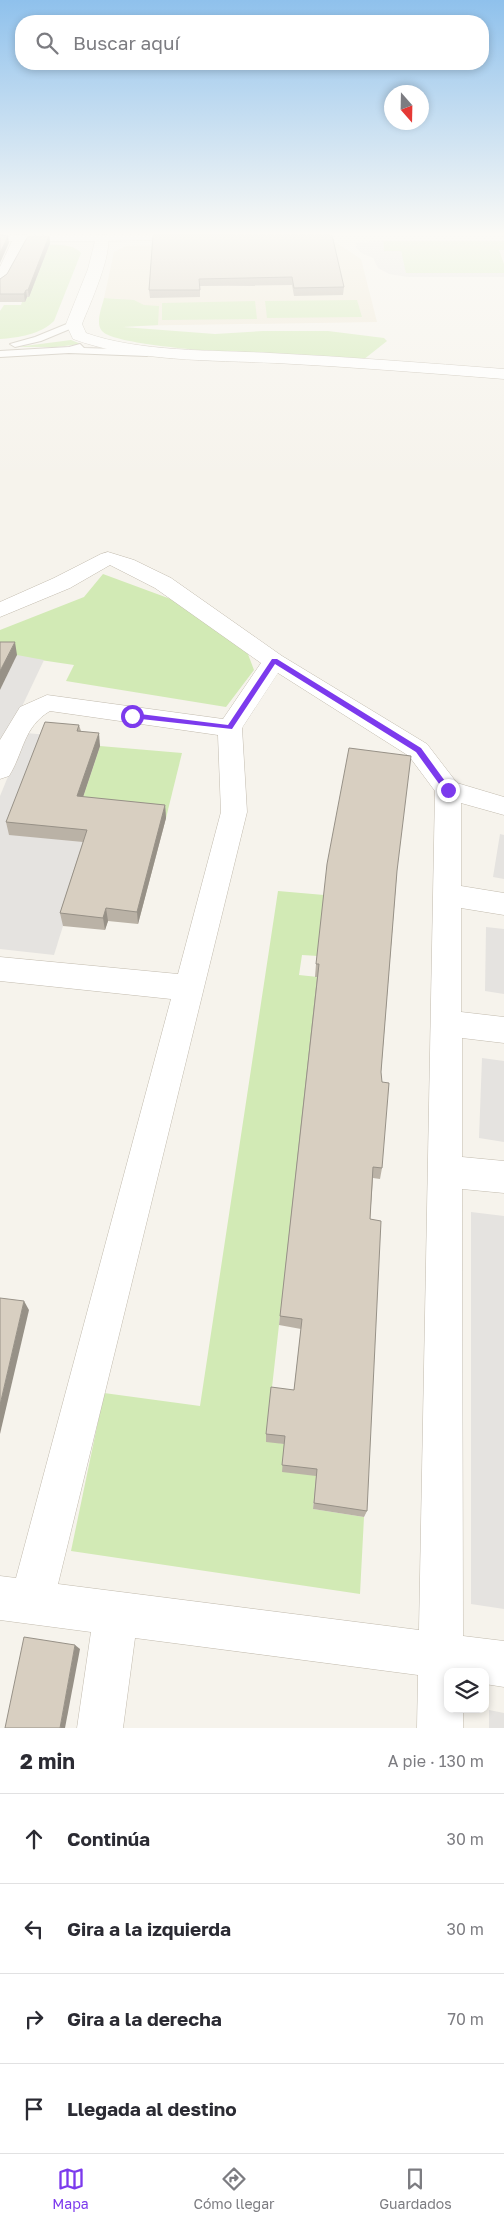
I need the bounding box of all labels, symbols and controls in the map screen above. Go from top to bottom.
search box [15,15,489,70]
icon: search [33,29,61,57]
text: Buscar aquí [73,31,180,54]
north arrow [384,85,429,130]
route start [121,705,144,728]
route end [437,779,460,802]
map controls [444,1668,489,1713]
button: layers [444,1668,489,1713]
text: 2 min [20,1748,75,1774]
text: A pie · 130 m [388,1751,484,1771]
icon: ahead [20,1825,48,1853]
text: Continúa [67,1827,150,1850]
text: 30 m [447,1829,484,1849]
icon: left [20,1915,48,1943]
text: Gira a la izquierda [67,1917,231,1940]
text: 30 m [447,1919,484,1939]
icon: right [20,2005,48,2033]
text: Gira a la derecha [67,2007,222,2030]
text: 70 m [447,2009,484,2029]
icon: arrive [20,2095,48,2123]
text: Llegada al destino [67,2097,237,2120]
tab: Mapa [52,2165,89,2212]
tab: Cómo llegar [193,2165,275,2212]
tab: Guardados [379,2165,452,2212]

